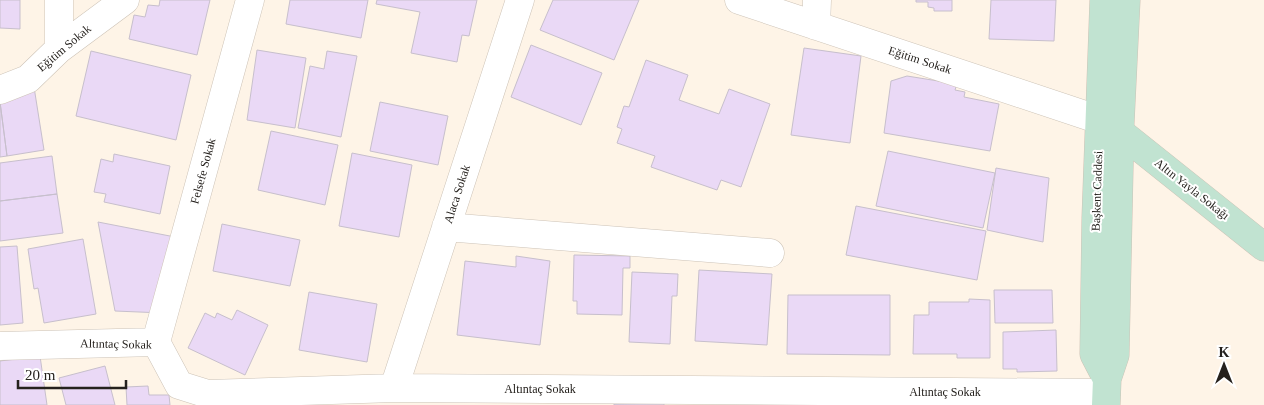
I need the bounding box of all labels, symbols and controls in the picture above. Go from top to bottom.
street label: Eğitim Sokak [34,22,94,74]
street label: Eğitim Sokak [887,43,953,77]
street label: Felsefe Sokak [187,137,219,205]
street label: Başkent Caddesi [1089,150,1105,231]
street label: Altın Yayla Sokağı [1152,155,1233,223]
street label: Alaca Sokak [441,163,473,225]
street label: Altıntaç Sokak [80,336,152,352]
north arrow [1199,340,1249,390]
text: K [1219,345,1230,360]
scale bar [18,358,125,390]
text: 20 m [25,367,56,383]
street label: Altıntaç Sokak [504,382,576,396]
street label: Altıntaç Sokak [909,385,981,399]

